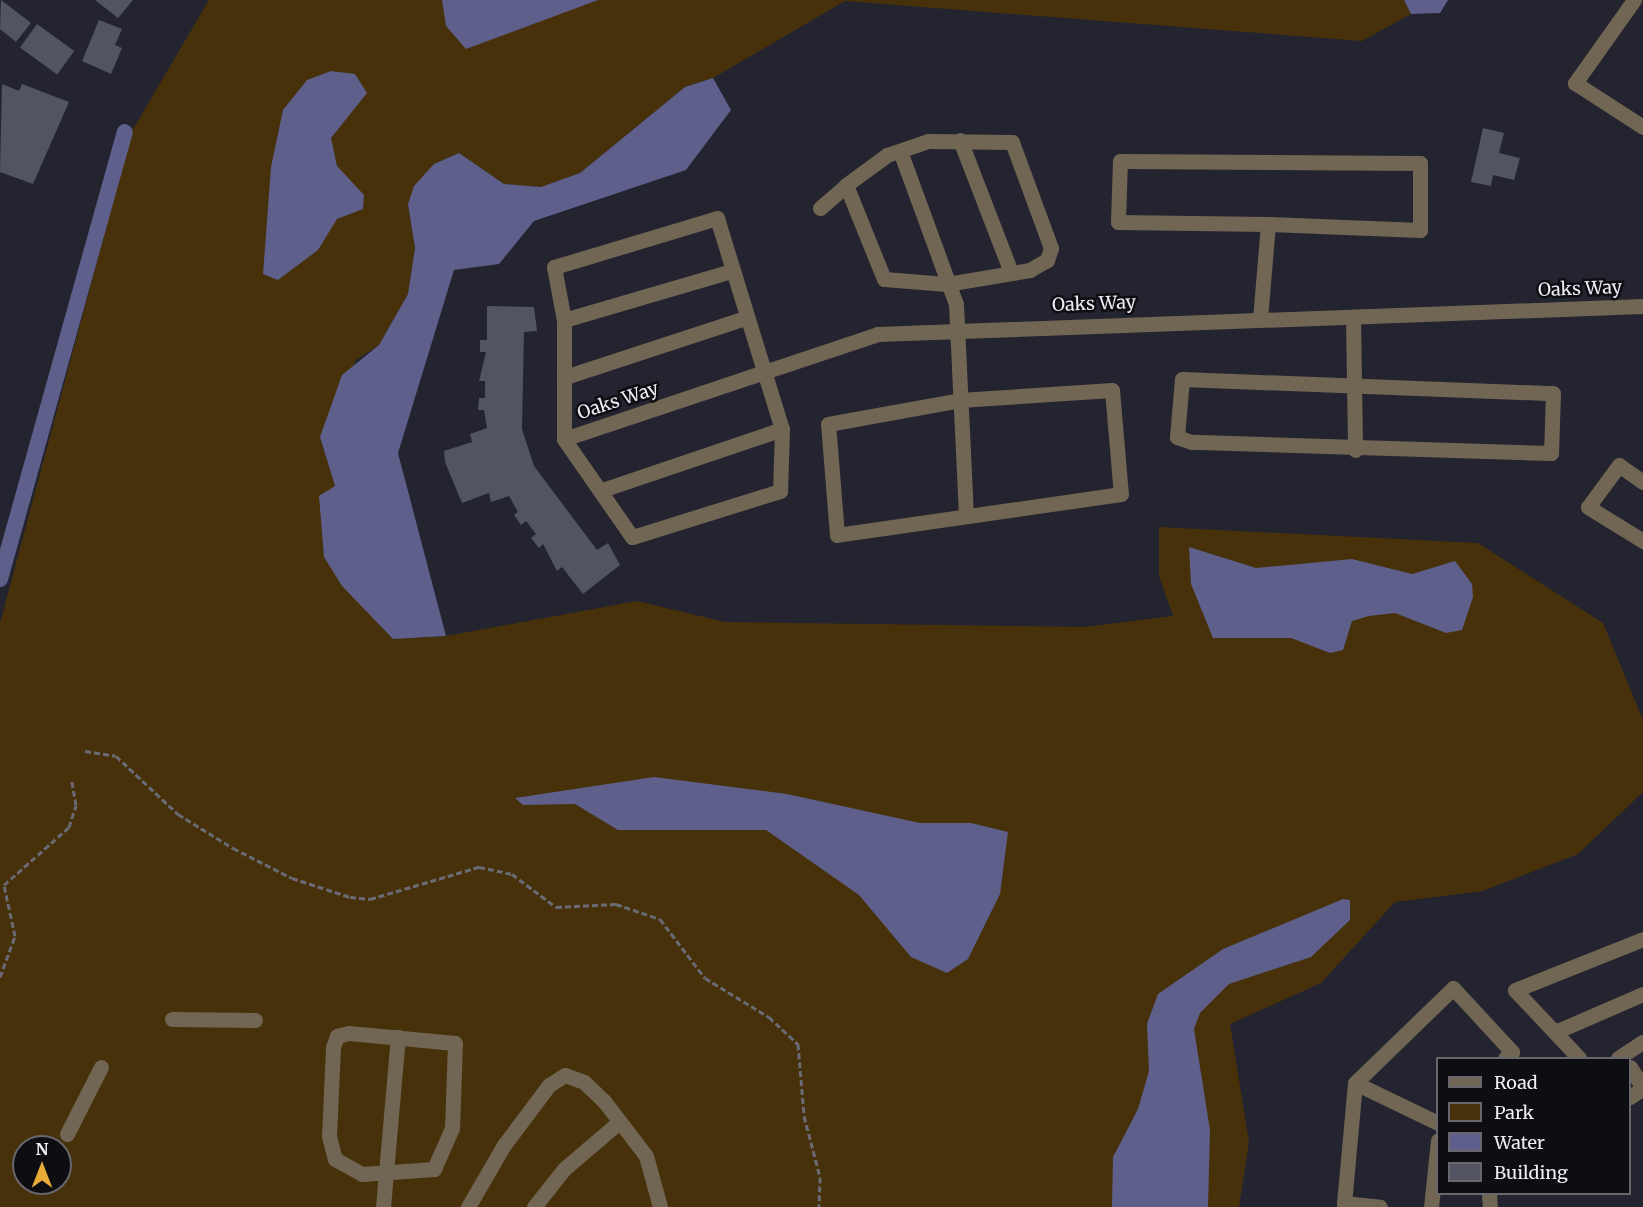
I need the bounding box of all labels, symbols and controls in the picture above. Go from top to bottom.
street label: Oaks Way [1538,277,1622,301]
street label: Oaks Way [1052,292,1136,316]
street label: Oaks Way [575,378,661,424]
legend [1436,1057,1631,1195]
text: Road [1494,1071,1538,1094]
text: Park [1494,1101,1534,1124]
text: Water [1494,1131,1545,1154]
north arrow [12,1135,72,1195]
text: N [36,1139,48,1159]
text: Building [1494,1161,1568,1184]

